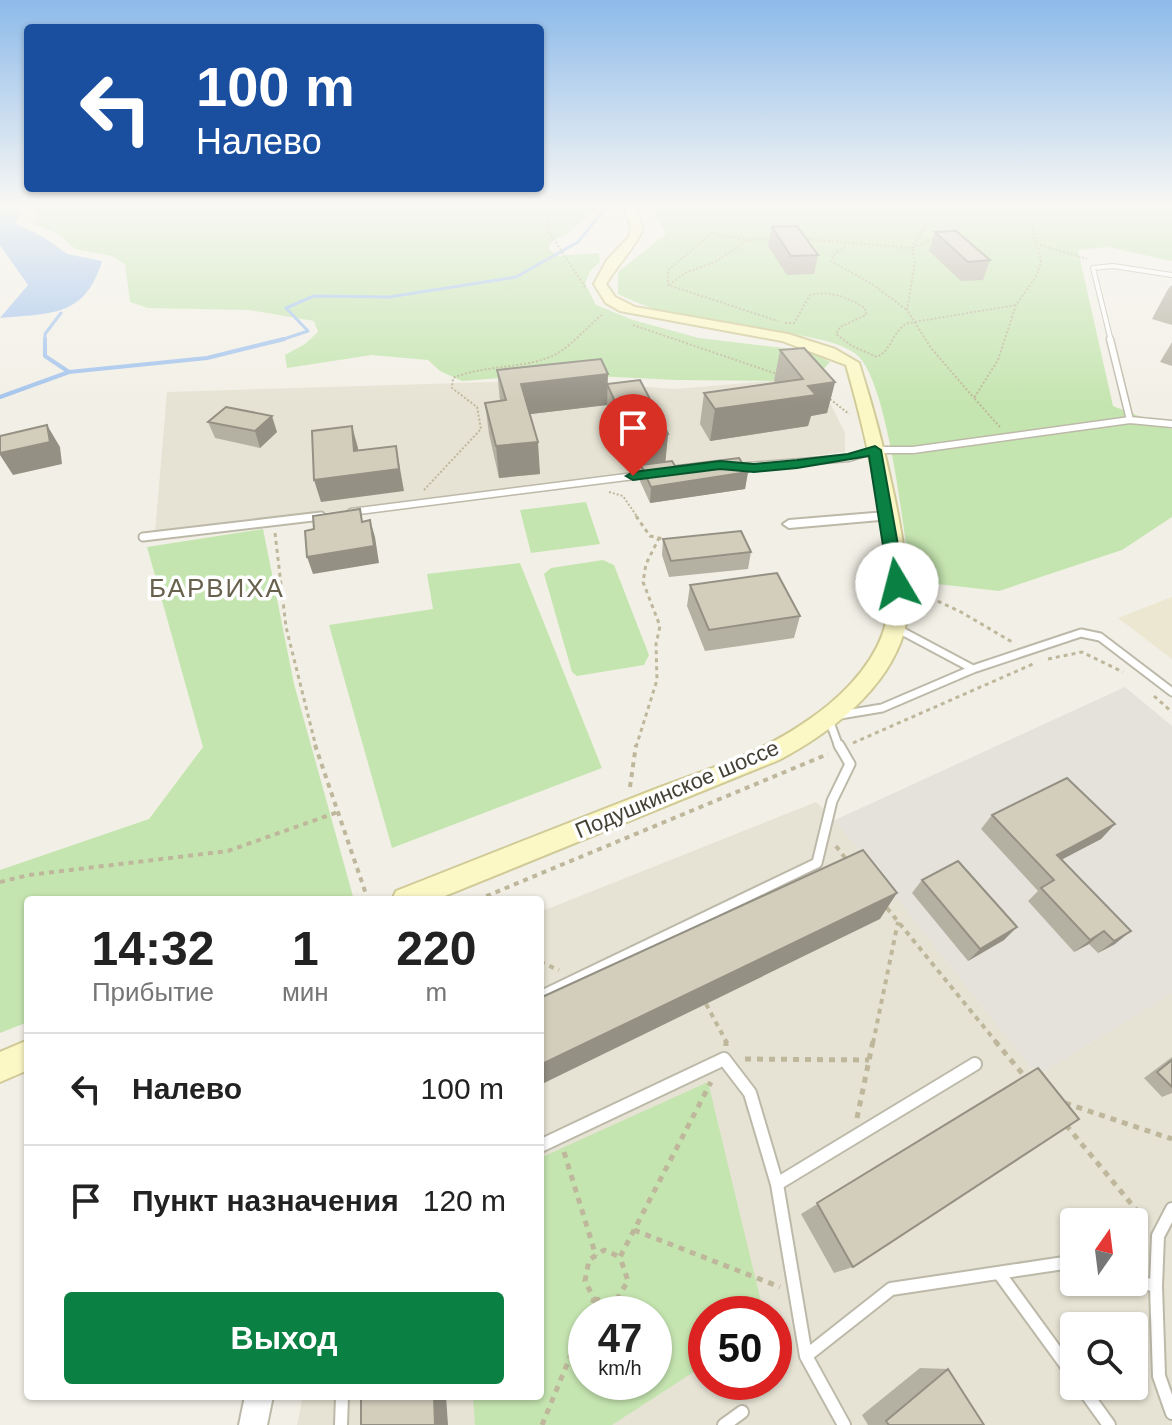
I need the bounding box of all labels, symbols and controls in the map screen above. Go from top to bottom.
text: 100 m [196,55,355,118]
icon: left [64,56,168,160]
text: Налево [196,121,322,162]
pin [599,394,667,476]
icon: arrive [611,406,655,450]
position arrow [855,542,939,626]
district label: БАРВИХА [149,573,285,603]
street label: Подушкинское шоссе [571,735,783,843]
text: 14:32 [92,922,214,975]
text: 1 [292,922,319,975]
text: 220 [396,922,476,975]
text: Прибытие [92,977,214,1007]
text: мин [282,977,329,1007]
text: m [426,977,447,1007]
icon: left [64,1067,108,1111]
text: Налево [132,1072,242,1105]
text: 100 m [421,1072,504,1105]
icon: arrive [64,1179,108,1223]
text: Пункт назначения [132,1184,399,1217]
text: 120 m [423,1184,506,1217]
north arrow [1060,1208,1148,1296]
map controls [1060,1208,1148,1400]
button: Выход [64,1292,504,1384]
speed limit sign: 50 [688,1296,792,1400]
button: search [1060,1312,1148,1400]
text: 47 [598,1316,642,1360]
text: km/h [598,1357,642,1379]

